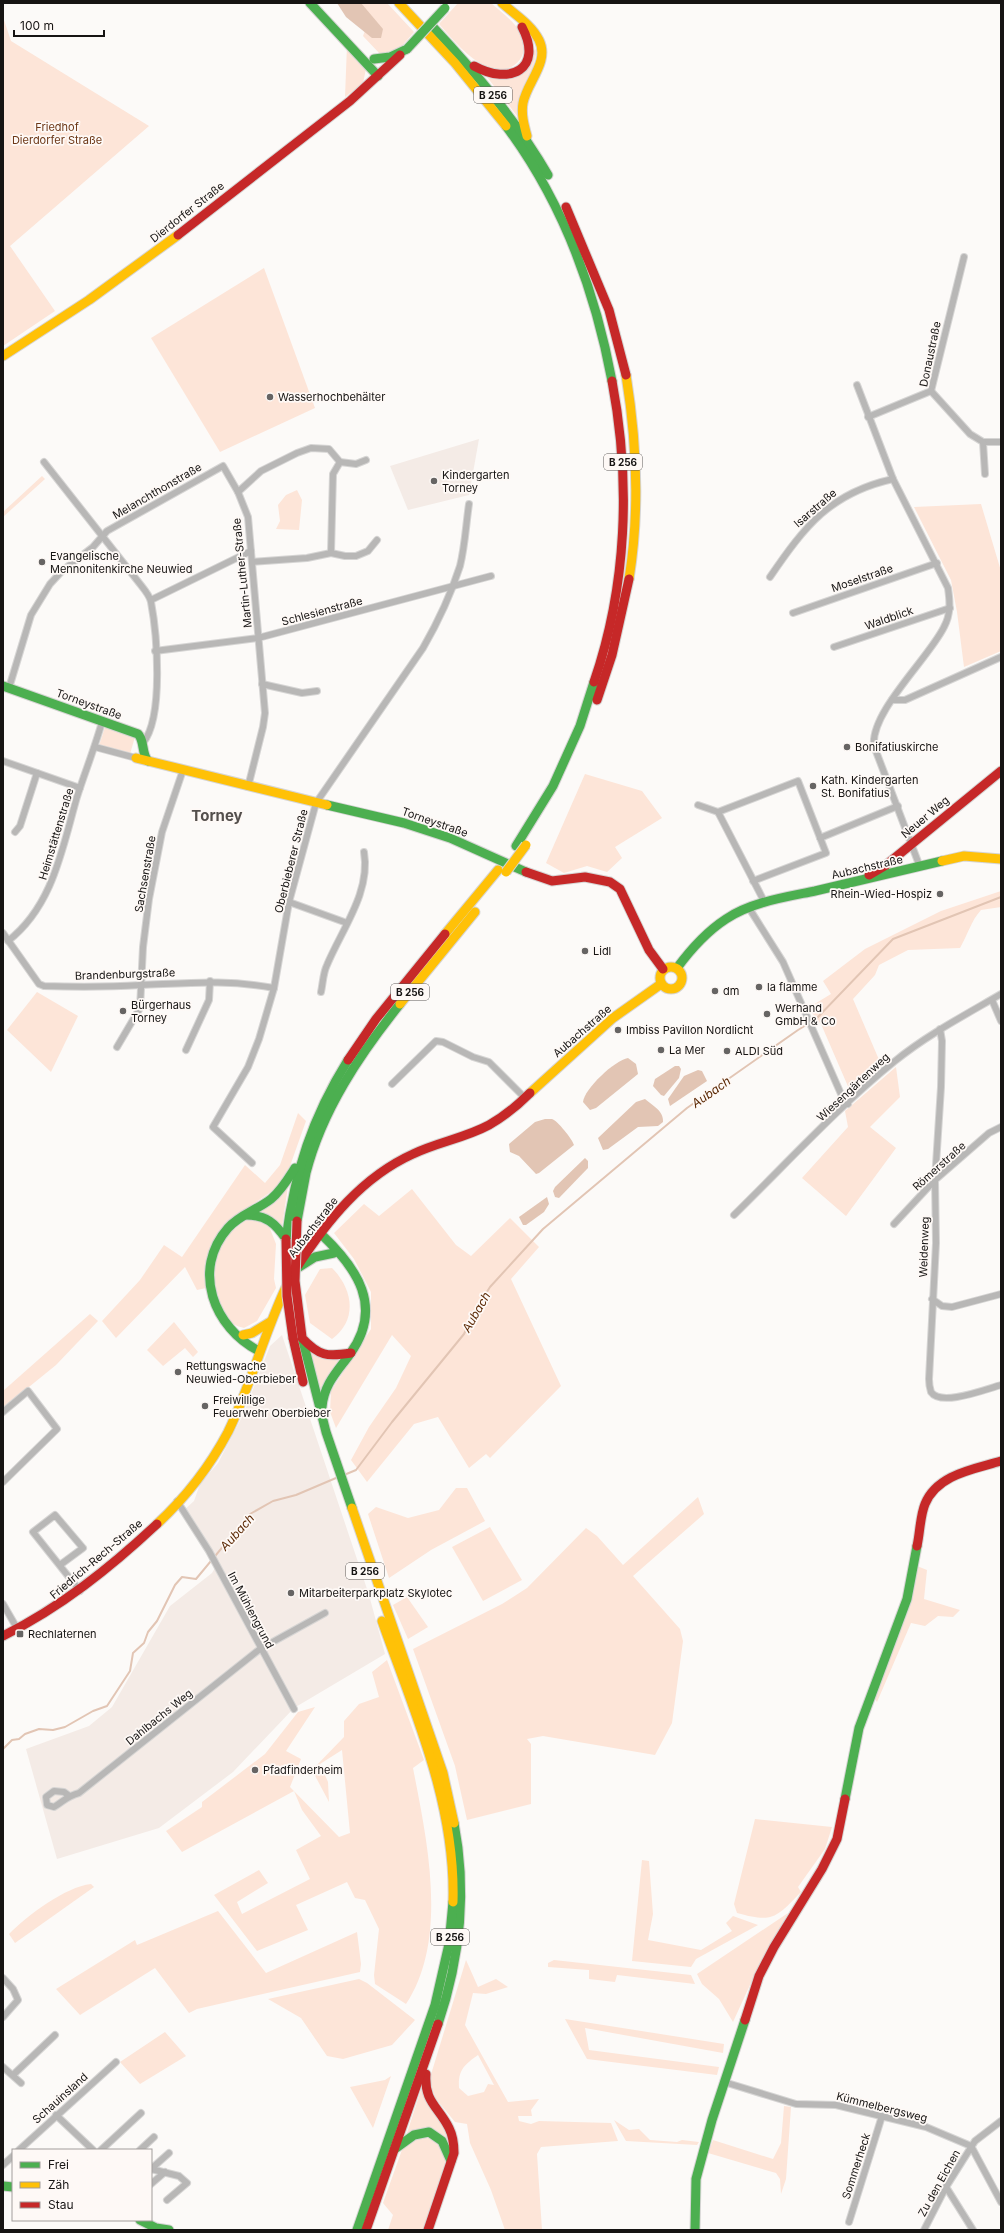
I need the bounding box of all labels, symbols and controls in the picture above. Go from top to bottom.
scale bar [14,12,104,38]
text: 100 m [20,18,54,33]
road number: B 256 [474,87,512,103]
park label: Friedhof Dierdorfer Straße [12,120,102,147]
street label: Dierdorfer Straße [147,179,227,245]
street label: Donaustraße [916,320,944,388]
place label: Wasserhochbehälter [278,390,385,404]
marker: Wasserhochbehälter [265,392,275,402]
road number: B 256 [604,454,642,470]
street label: Melanchthonstraße [110,460,204,522]
place label: Kindergarten Torney [442,468,509,495]
marker: Kindergarten Torney [429,476,439,486]
street label: Isarstraße [791,486,839,530]
street label: Martin-Luther-Straße [229,517,255,629]
place label: Evangelische Mennonitenkirche Neuwied [50,549,192,576]
marker: Evangelische Mennonitenkirche Neuwied [37,557,47,567]
street label: Moselstraße [829,561,895,595]
street label: Schlesienstraße [280,593,364,629]
street label: Waldblick [863,603,915,633]
street label: Torneystraße [54,686,124,722]
place label: Bonifatiuskirche [855,740,938,754]
marker: Bonifatiuskirche [842,742,852,752]
place label: Kath. Kindergarten St. Bonifatius [821,773,918,800]
marker: Kath. Kindergarten St. Bonifatius [808,781,818,791]
street label: Heimstättenstraße [35,786,77,882]
street label: Neuer Weg [898,793,952,841]
street label: Torneystraße [400,804,470,840]
district label: Torney [191,806,243,825]
street label: Oberbieberer Straße [271,808,311,914]
street label: Sachsenstraße [131,835,159,913]
street label: Aubachstraße [830,852,904,882]
place label: Rhein-Wied-Hospiz [831,887,932,901]
marker: Rhein-Wied-Hospiz [935,889,945,899]
place label: Lidl [593,944,611,958]
marker: Lidl [580,946,590,956]
street label: Brandenburgstraße [75,965,175,983]
place label: la flamme [767,980,818,994]
marker: la flamme [754,982,764,992]
road number: B 256 [391,984,429,1000]
place label: dm [723,984,739,998]
marker: dm [710,986,720,996]
place label: Bürgerhaus Torney [131,998,191,1025]
place label: Werhand GmbH & Co [775,1001,836,1028]
street label: Aubachstraße [550,1002,614,1060]
marker: Bürgerhaus Torney [118,1006,128,1016]
marker: Werhand GmbH & Co [762,1009,772,1019]
place label: Imbiss Pavillon Nordlicht [626,1023,754,1037]
marker: Imbiss Pavillon Nordlicht [613,1025,623,1035]
place label: La Mer [669,1043,705,1057]
place label: ALDI Süd [735,1044,783,1058]
marker: La Mer [656,1045,666,1055]
marker: ALDI Süd [722,1046,732,1056]
street label: Wiesengärtenweg [814,1050,892,1124]
water label: Aubach [688,1073,733,1111]
street label: Römerstraße [910,1139,968,1193]
street label: Aubachstraße [285,1194,341,1260]
street label: Weidenweg [916,1216,932,1278]
water label: Aubach [458,1289,494,1336]
place label: Rettungswache Neuwied-Oberbieber [186,1359,296,1386]
marker: Rettungswache Neuwied-Oberbieber [173,1367,183,1377]
place label: Freiwillige Feuerwehr Oberbieber [213,1393,331,1420]
marker: Freiwillige Feuerwehr Oberbieber [200,1401,210,1411]
water label: Aubach [216,1511,257,1554]
street label: Friedrich-Rech-Straße [47,1516,145,1602]
road number: B 256 [346,1563,384,1579]
street label: Im Mühlengrund [225,1569,277,1651]
place label: Mitarbeiterparkplatz Skylotec [299,1586,452,1600]
marker: Mitarbeiterparkplatz Skylotec [286,1588,296,1598]
place label: Rechlaternen [28,1627,97,1641]
marker: Rechlaternen [15,1629,25,1639]
street label: Dahlbachs Weg [123,1686,195,1748]
place label: Pfadfinderheim [263,1763,343,1777]
marker: Pfadfinderheim [250,1765,260,1775]
road number: B 256 [431,1929,469,1945]
street label: Schauinsland [29,2070,91,2126]
street label: Kümmelbergsweg [835,2089,929,2125]
street label: Sommerheck [839,2131,873,2201]
street label: Zu den Eichen [915,2147,963,2219]
legend [12,2149,152,2221]
text: Frei [48,2157,69,2172]
text: Zäh [48,2177,69,2192]
text: Stau [48,2197,74,2212]

